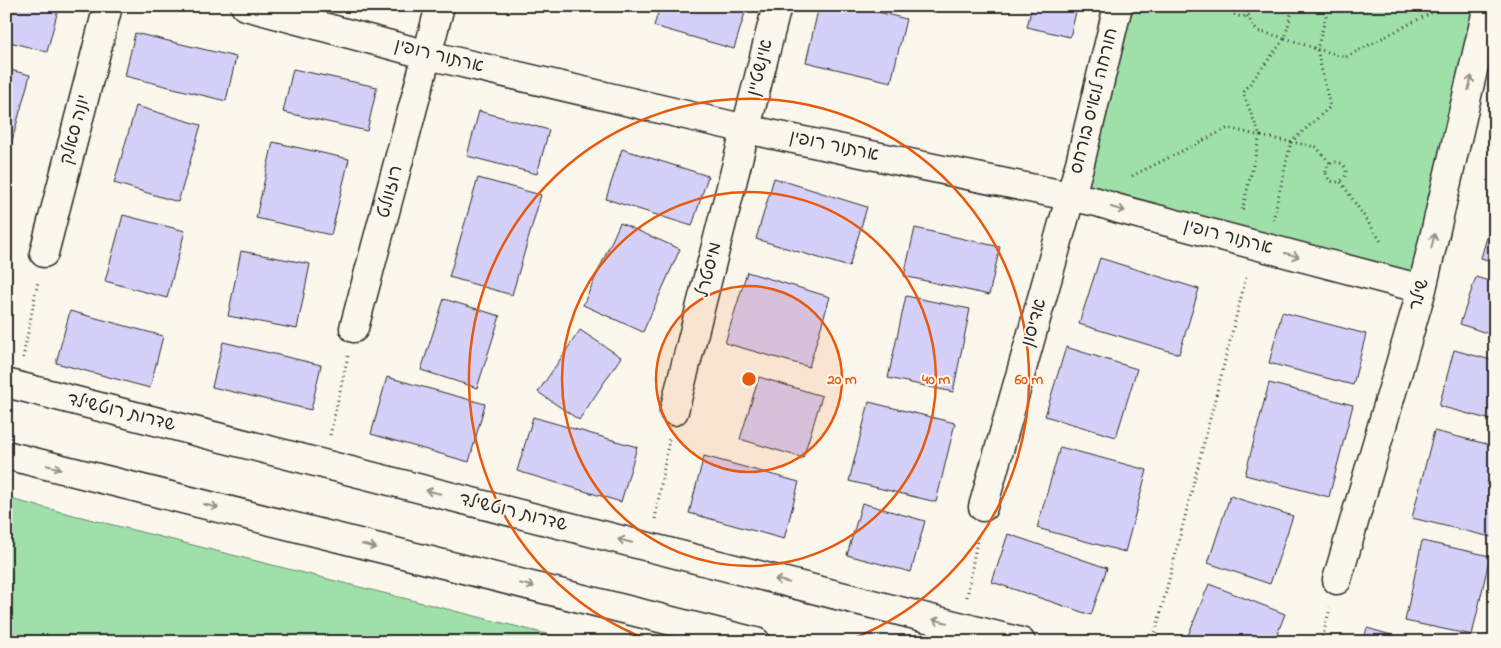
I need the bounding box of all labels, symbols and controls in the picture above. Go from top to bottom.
street label: חורחה לואיס בורחס [1064,25,1126,177]
street label: ארתור רופין [392,33,486,81]
street label: אינשטיין [741,37,781,99]
one-way arrow [1466,76,1475,92]
street label: יונה סאלק [54,92,98,168]
street label: ארתור רופין [787,125,881,169]
street label: רוזוולט [372,163,410,221]
one-way arrow [1110,204,1126,214]
street label: ארתור רופין [1181,214,1275,262]
one-way arrow [1429,234,1438,250]
street label: מיסטרל [691,240,729,300]
one-way arrow [1284,250,1300,260]
street label: שילר [1403,276,1437,314]
street label: אדיסון [1016,296,1054,350]
text: 20 m [826,369,857,391]
text: 40 m [921,369,950,391]
text: 60 m [1014,369,1044,391]
centre of rings [740,370,758,388]
street label: שדרות רוטשילד [64,387,178,439]
one-way arrow [45,463,61,472]
one-way arrow [426,487,442,496]
street label: שדרות רוטשילד [456,487,570,539]
one-way arrow [203,502,219,512]
one-way arrow [617,536,633,545]
one-way arrow [360,541,376,551]
one-way arrow [775,576,791,585]
one-way arrow [518,581,534,590]
one-way arrow [932,616,948,625]

